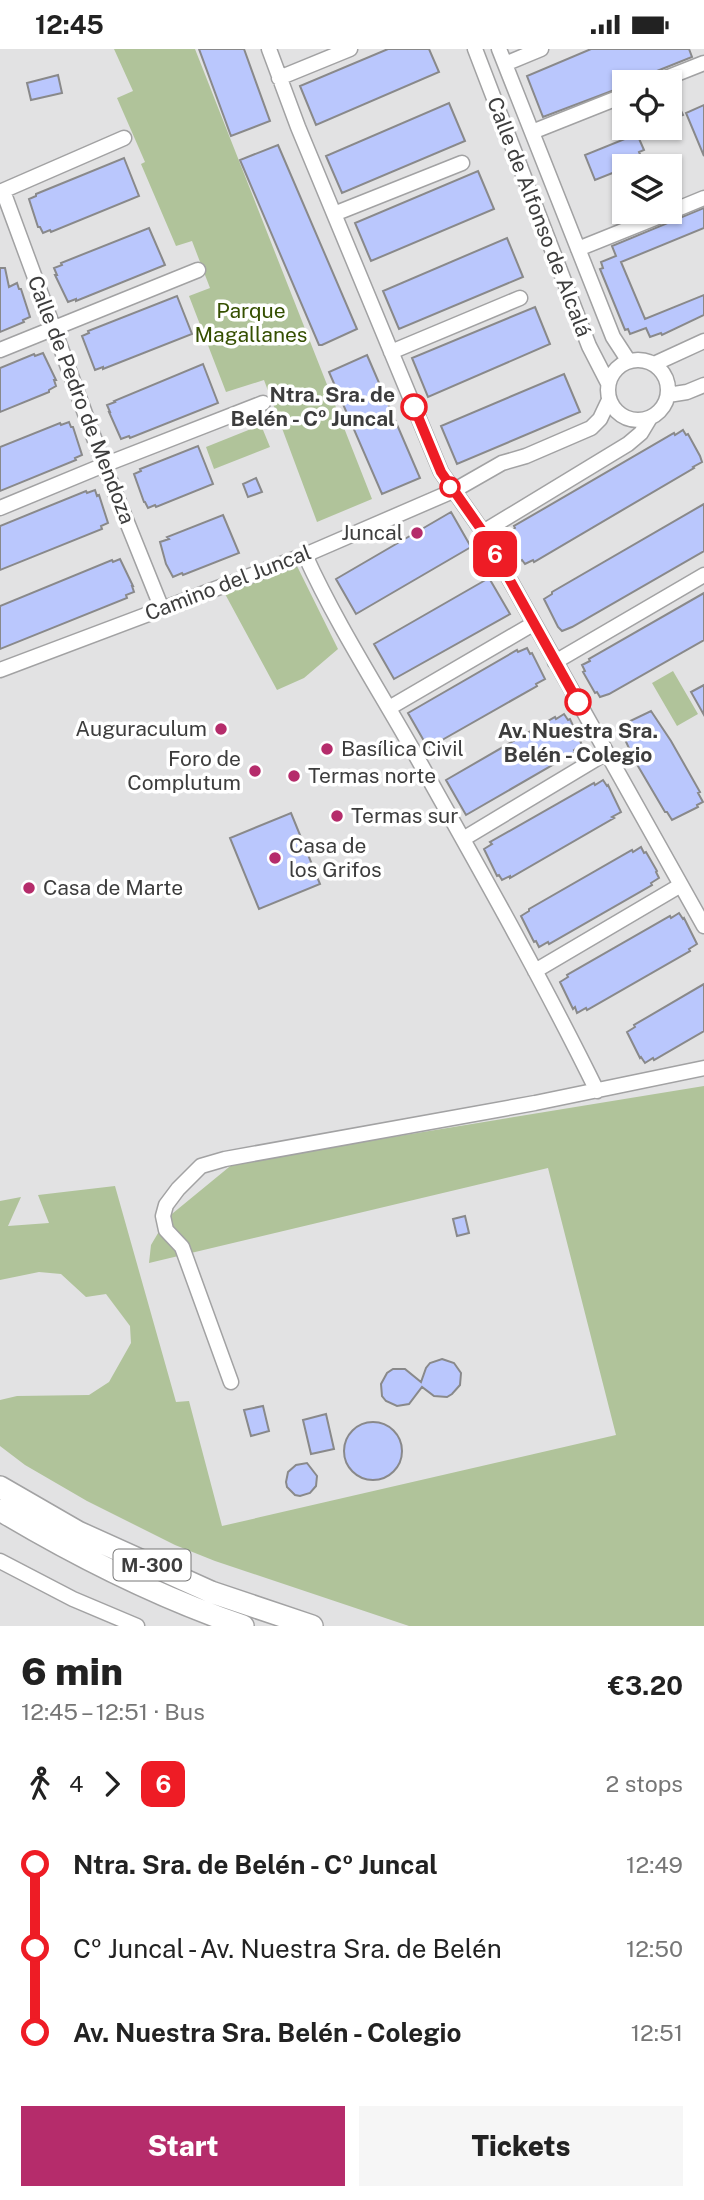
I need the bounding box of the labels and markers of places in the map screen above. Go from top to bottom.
place label: Ntra. Sra. de Belén - Cº Juncal [231,382,395,431]
marker: Ntra. Sra. de Belén - Cº Juncal [401,394,427,420]
unlabelled marker [440,477,460,497]
place label: Juncal [341,520,403,545]
marker: Juncal [409,525,425,541]
marker: Av. Nuestra Sra. Belén - Colegio [565,689,591,715]
place label: Auguraculum [75,716,207,741]
place label: Av. Nuestra Sra. Belén - Colegio [498,718,658,767]
marker: Auguraculum [213,721,229,737]
place label: Basílica Civil [341,736,464,761]
marker: Basílica Civil [319,741,335,757]
place label: Foro de Complutum [127,746,241,795]
marker: Foro de Complutum [247,763,263,779]
place label: Termas norte [308,763,436,788]
marker: Termas norte [286,768,302,784]
place label: Termas sur [351,803,459,828]
marker: Termas sur [329,808,345,824]
place label: Casa de los Grifos [289,833,382,882]
marker: Casa de los Grifos [267,850,283,866]
place label: Casa de Marte [43,875,183,900]
marker: Casa de Marte [21,880,37,896]

